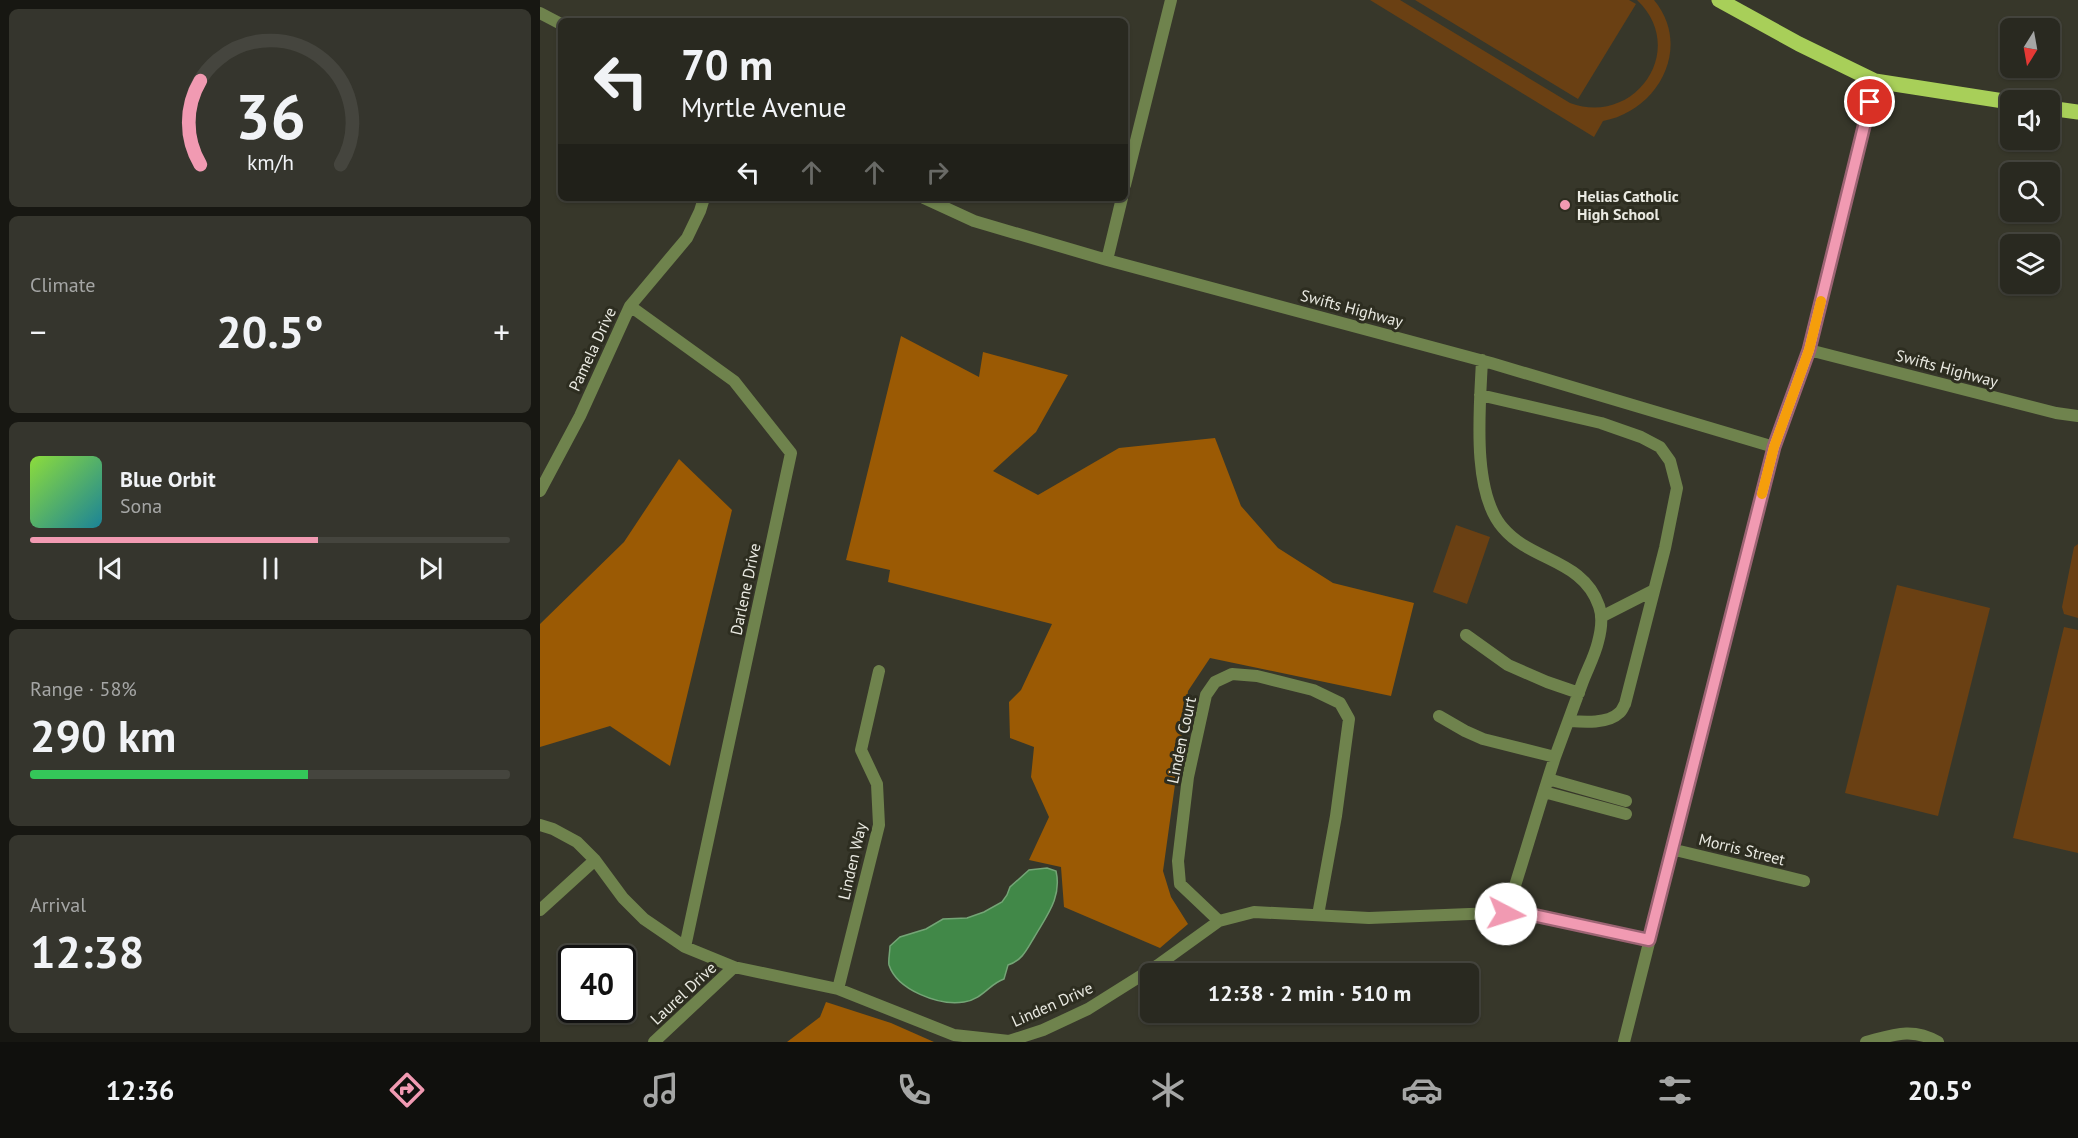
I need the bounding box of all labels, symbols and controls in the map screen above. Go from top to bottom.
north arrow [2000,18,2060,78]
map controls [2000,18,2060,294]
text: 70 m [681,37,773,92]
icon: left [582,42,660,120]
text: 36 [235,75,305,156]
pin [1844,76,1895,127]
icon: arrive [1853,85,1886,118]
text: Myrtle Avenue [681,90,846,124]
button: sound [2000,90,2060,150]
text: km/h [246,148,293,176]
icon: left [732,156,765,189]
icon: ahead [795,156,828,189]
icon: ahead [858,156,891,189]
icon: right [921,156,954,189]
button: search [2000,162,2060,222]
place label: Helias Catholic High School [1577,186,1679,224]
marker: Helias Catholic High School [1558,198,1572,212]
button: layers [2000,234,2060,294]
text: Climate [30,272,96,298]
street label: Swifts Highway [1299,285,1406,331]
text: 20.5° [216,302,324,360]
street label: Pamela Drive [564,304,620,394]
text: − [30,310,47,353]
text: + [493,310,510,353]
street label: Swifts Highway [1894,345,2001,391]
text: Blue Orbit [120,465,216,493]
text: Sona [120,493,162,519]
street label: Darlene Drive [725,541,765,637]
icon: previous [94,552,127,585]
icon: pause [254,552,287,585]
icon: next [414,552,447,585]
text: Range · 58% [30,676,137,702]
street label: Linden Court [1162,694,1200,785]
text: 290 km [30,706,176,764]
street label: Linden Way [833,820,871,902]
street label: Morris Street [1697,829,1788,870]
position arrow [1474,882,1538,946]
text: Arrival [30,892,86,918]
text: 12:38 [30,922,144,980]
speed limit sign: 40 [558,945,636,1023]
street label: Laurel Drive [646,957,720,1029]
street label: Linden Drive [1008,977,1096,1031]
text: 12:38 · 2 min · 510 m [1208,979,1411,1007]
icon: directions [386,1069,428,1111]
icon: music [640,1069,682,1111]
icon: phone [893,1069,935,1111]
icon: climate [1147,1069,1189,1111]
icon: car [1401,1069,1443,1111]
icon: filters [1654,1069,1696,1111]
text: 12:36 [106,1073,174,1107]
text: 20.5° [1908,1073,1972,1107]

